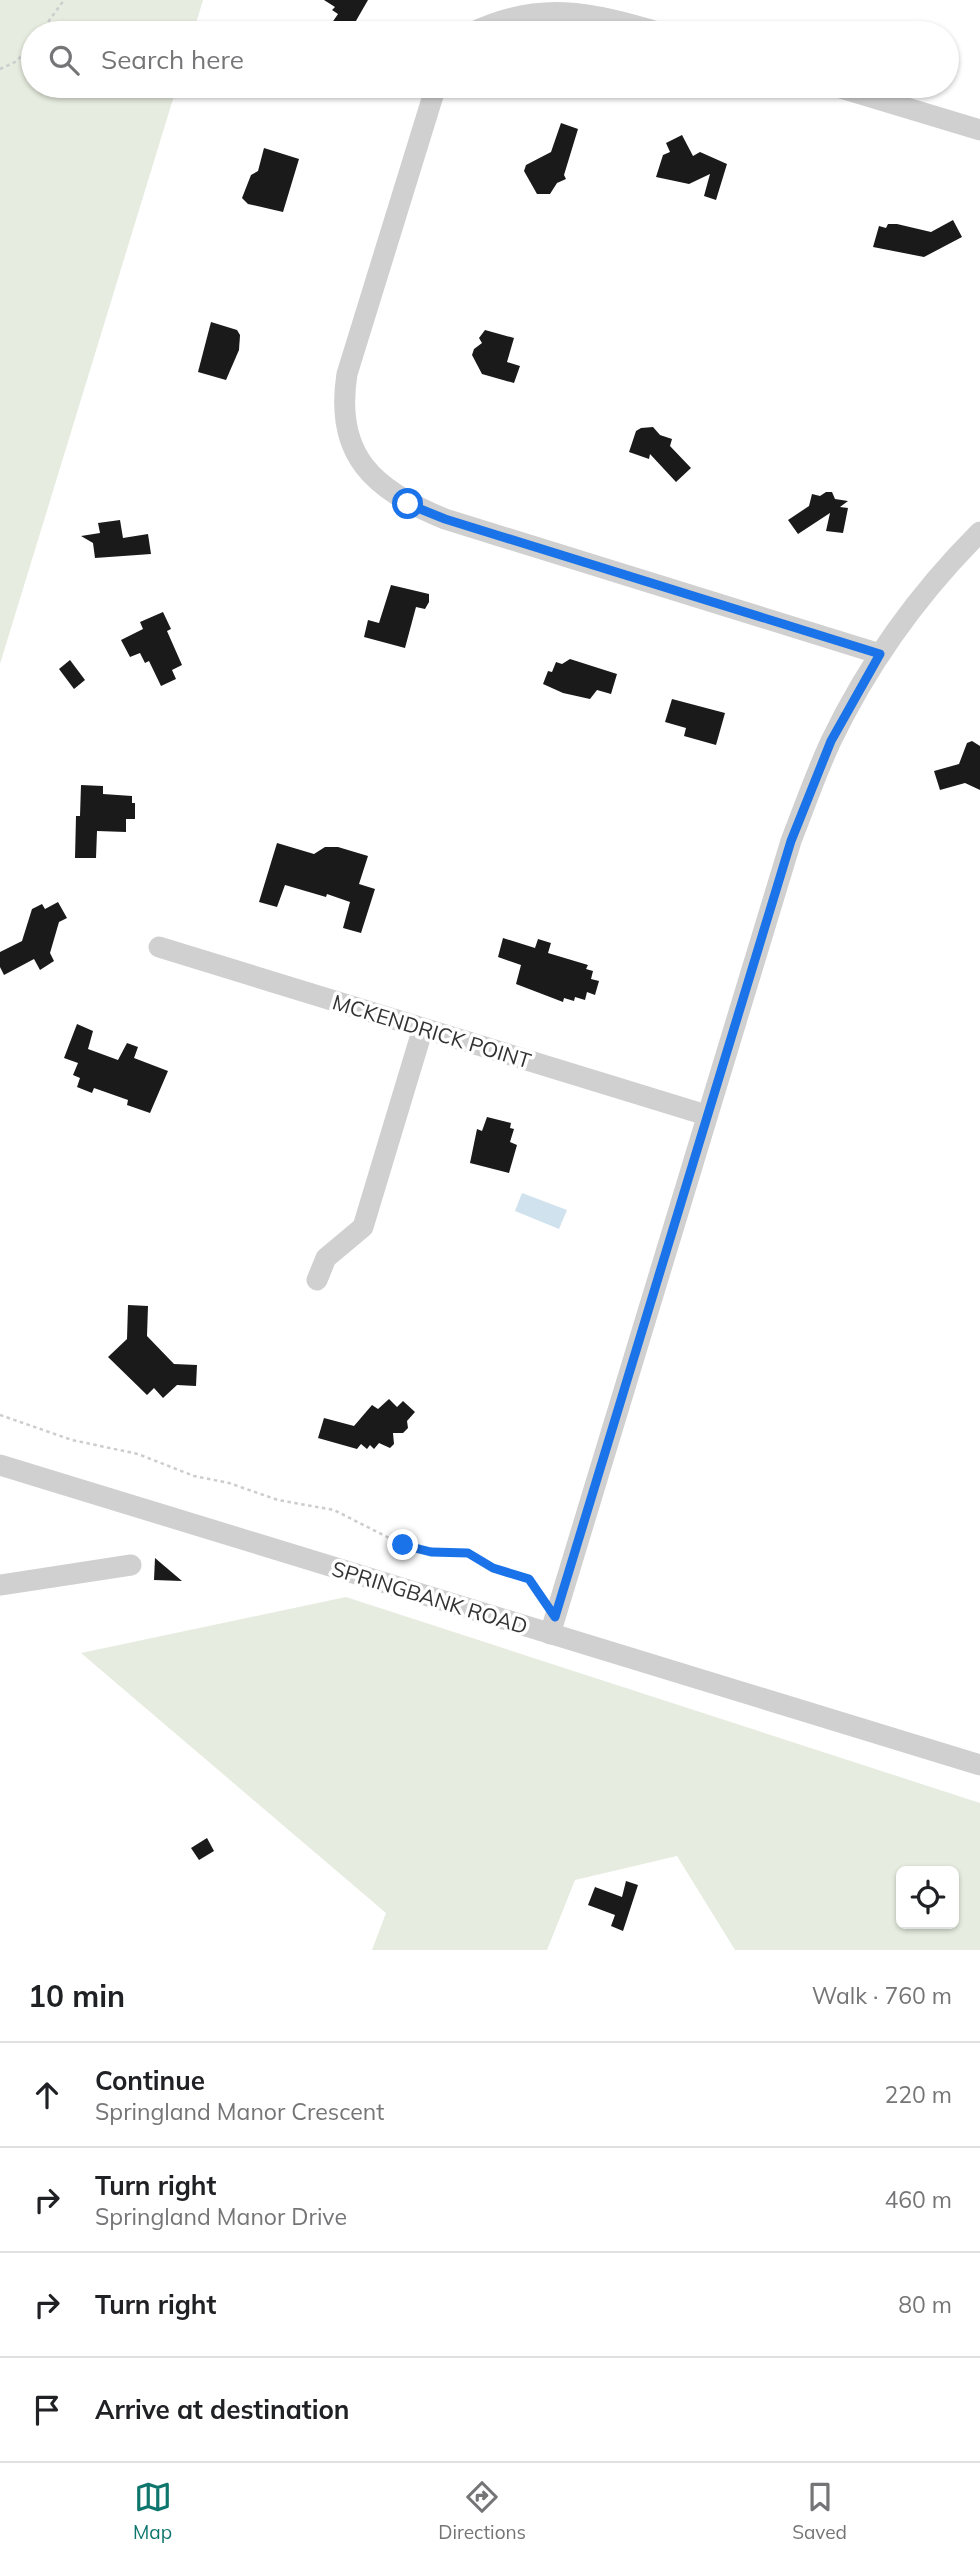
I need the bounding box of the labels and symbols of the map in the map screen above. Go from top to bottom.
route start [392,488,423,519]
street label: MCKENDRICK POINT [330,988,535,1074]
route end [387,1529,418,1560]
street label: SPRINGBANK ROAD [329,1555,531,1639]

